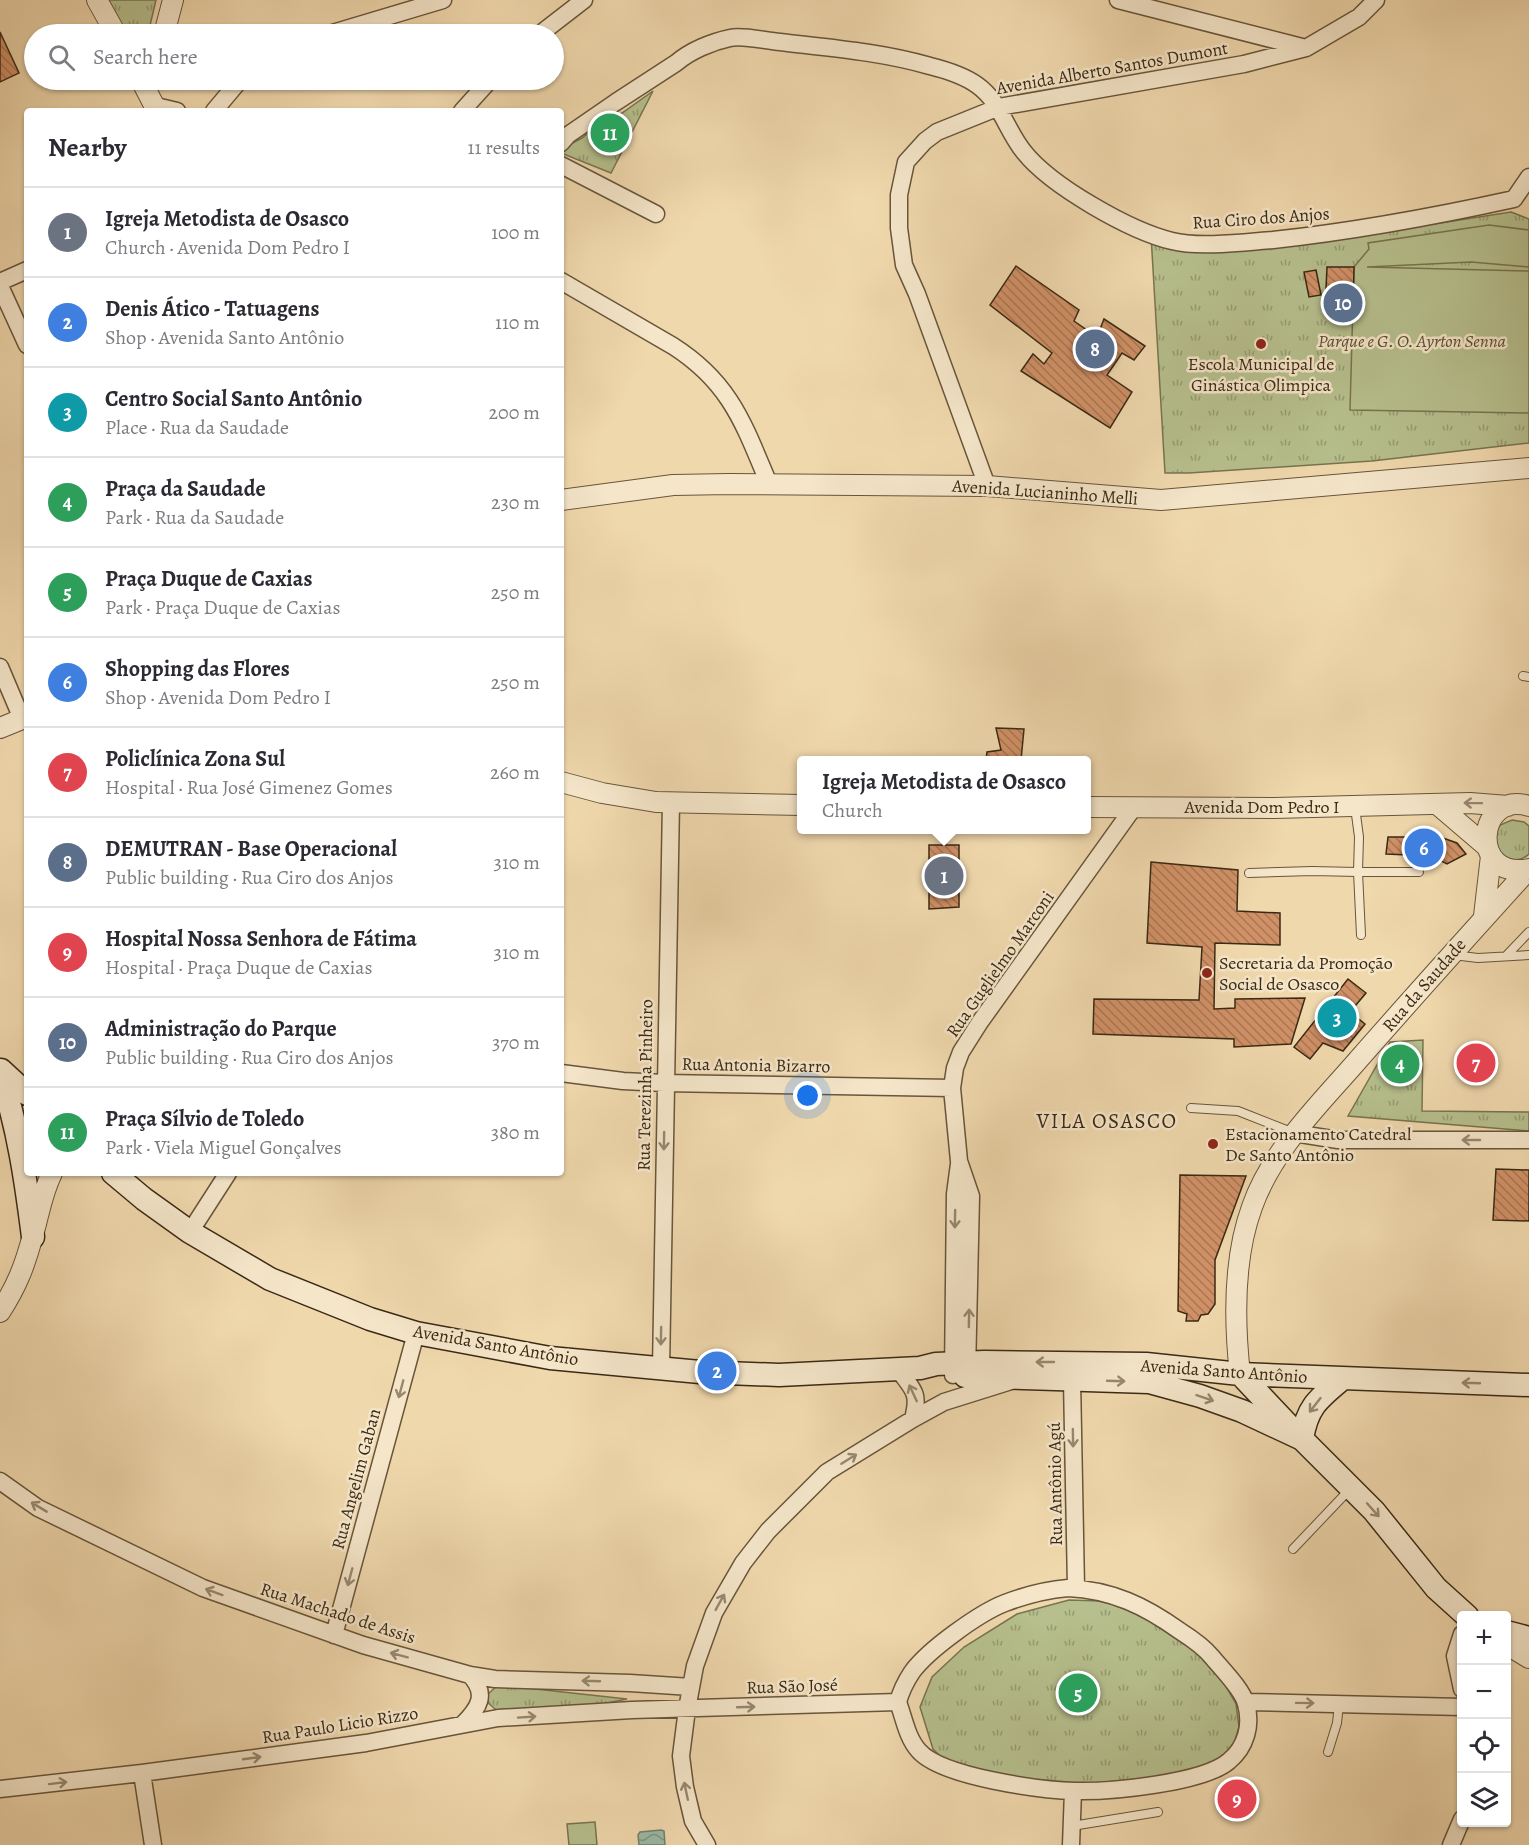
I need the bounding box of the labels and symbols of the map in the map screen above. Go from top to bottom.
street label: Avenida Alberto Santos Dumont [993,36,1230,100]
pin: 11 [590,110,630,156]
street label: Rua Ciro dos Anjos [1192,201,1330,235]
pin: 10 [1324,280,1362,326]
pin: 8 [1076,326,1114,372]
park label: Parque e G. O. Ayrton Senna [1318,329,1506,353]
marker: Escola Municipal de Ginástica Olimpica [1254,337,1268,351]
place label: Escola Municipal de Ginástica Olimpica [1188,352,1334,397]
street label: Avenida Lucianinho Melli [950,473,1139,510]
street label: Avenida Dom Pedro I [1183,795,1340,819]
one-way arrow [1464,797,1484,809]
pin: 6 [1404,826,1444,870]
pin: 1 [924,854,964,898]
street label: Rua Guglielmo Marconi [940,886,1060,1042]
street label: Rua da Saudade [1377,933,1471,1037]
place label: Secretaria da Promoção Social de Osasco [1219,951,1393,996]
marker: Secretaria da Promoção Social de Osasco [1200,966,1214,980]
pin: 3 [1318,996,1356,1040]
street label: Rua Terezinha Pinheiro [632,999,658,1171]
pin: 7 [1456,1040,1496,1086]
pin: 4 [1380,1042,1420,1086]
street label: Rua Antonia Bizarro [681,1052,831,1078]
your location [793,1081,822,1110]
district label: VILA OSASCO [1036,1107,1177,1135]
place label: Estacionamento Catedral De Santo Antônio [1225,1122,1412,1167]
one-way arrow [658,1131,670,1151]
one-way arrow [1461,1134,1481,1146]
marker: Estacionamento Catedral De Santo Antônio [1206,1137,1220,1151]
one-way arrow [949,1208,961,1228]
one-way arrow [963,1308,975,1328]
street label: Avenida Santo Antônio [411,1318,580,1371]
one-way arrow [656,1326,667,1346]
pin: 2 [698,1348,736,1394]
street label: Avenida Santo Antônio [1139,1353,1308,1389]
one-way arrow [1036,1356,1056,1368]
one-way arrow [1106,1376,1126,1387]
one-way arrow [1461,1377,1481,1389]
one-way arrow [395,1379,406,1398]
one-way arrow [906,1384,918,1402]
one-way arrow [1196,1393,1214,1404]
one-way arrow [1308,1397,1321,1413]
street label: Rua Angelim Gaban [326,1406,386,1552]
street label: Rua Antônio Agú [1042,1422,1068,1546]
one-way arrow [1068,1428,1079,1448]
one-way arrow [840,1452,857,1464]
one-way arrow [31,1501,48,1513]
one-way arrow [1366,1502,1380,1517]
one-way arrow [344,1568,355,1587]
street label: Rua Machado de Assis [257,1577,419,1649]
one-way arrow [206,1585,224,1596]
one-way arrow [714,1594,726,1611]
one-way arrow [390,1649,409,1660]
pin: 5 [1058,1670,1098,1716]
street label: Rua São José [746,1672,838,1700]
one-way arrow [581,1676,601,1687]
one-way arrow [1294,1697,1314,1709]
street label: Rua Paulo Licio Rizzo [260,1701,420,1749]
one-way arrow [735,1701,755,1712]
one-way arrow [517,1711,537,1722]
one-way arrow [241,1753,261,1764]
pin: 9 [1218,1776,1256,1822]
one-way arrow [48,1777,68,1788]
one-way arrow [680,1782,691,1801]

